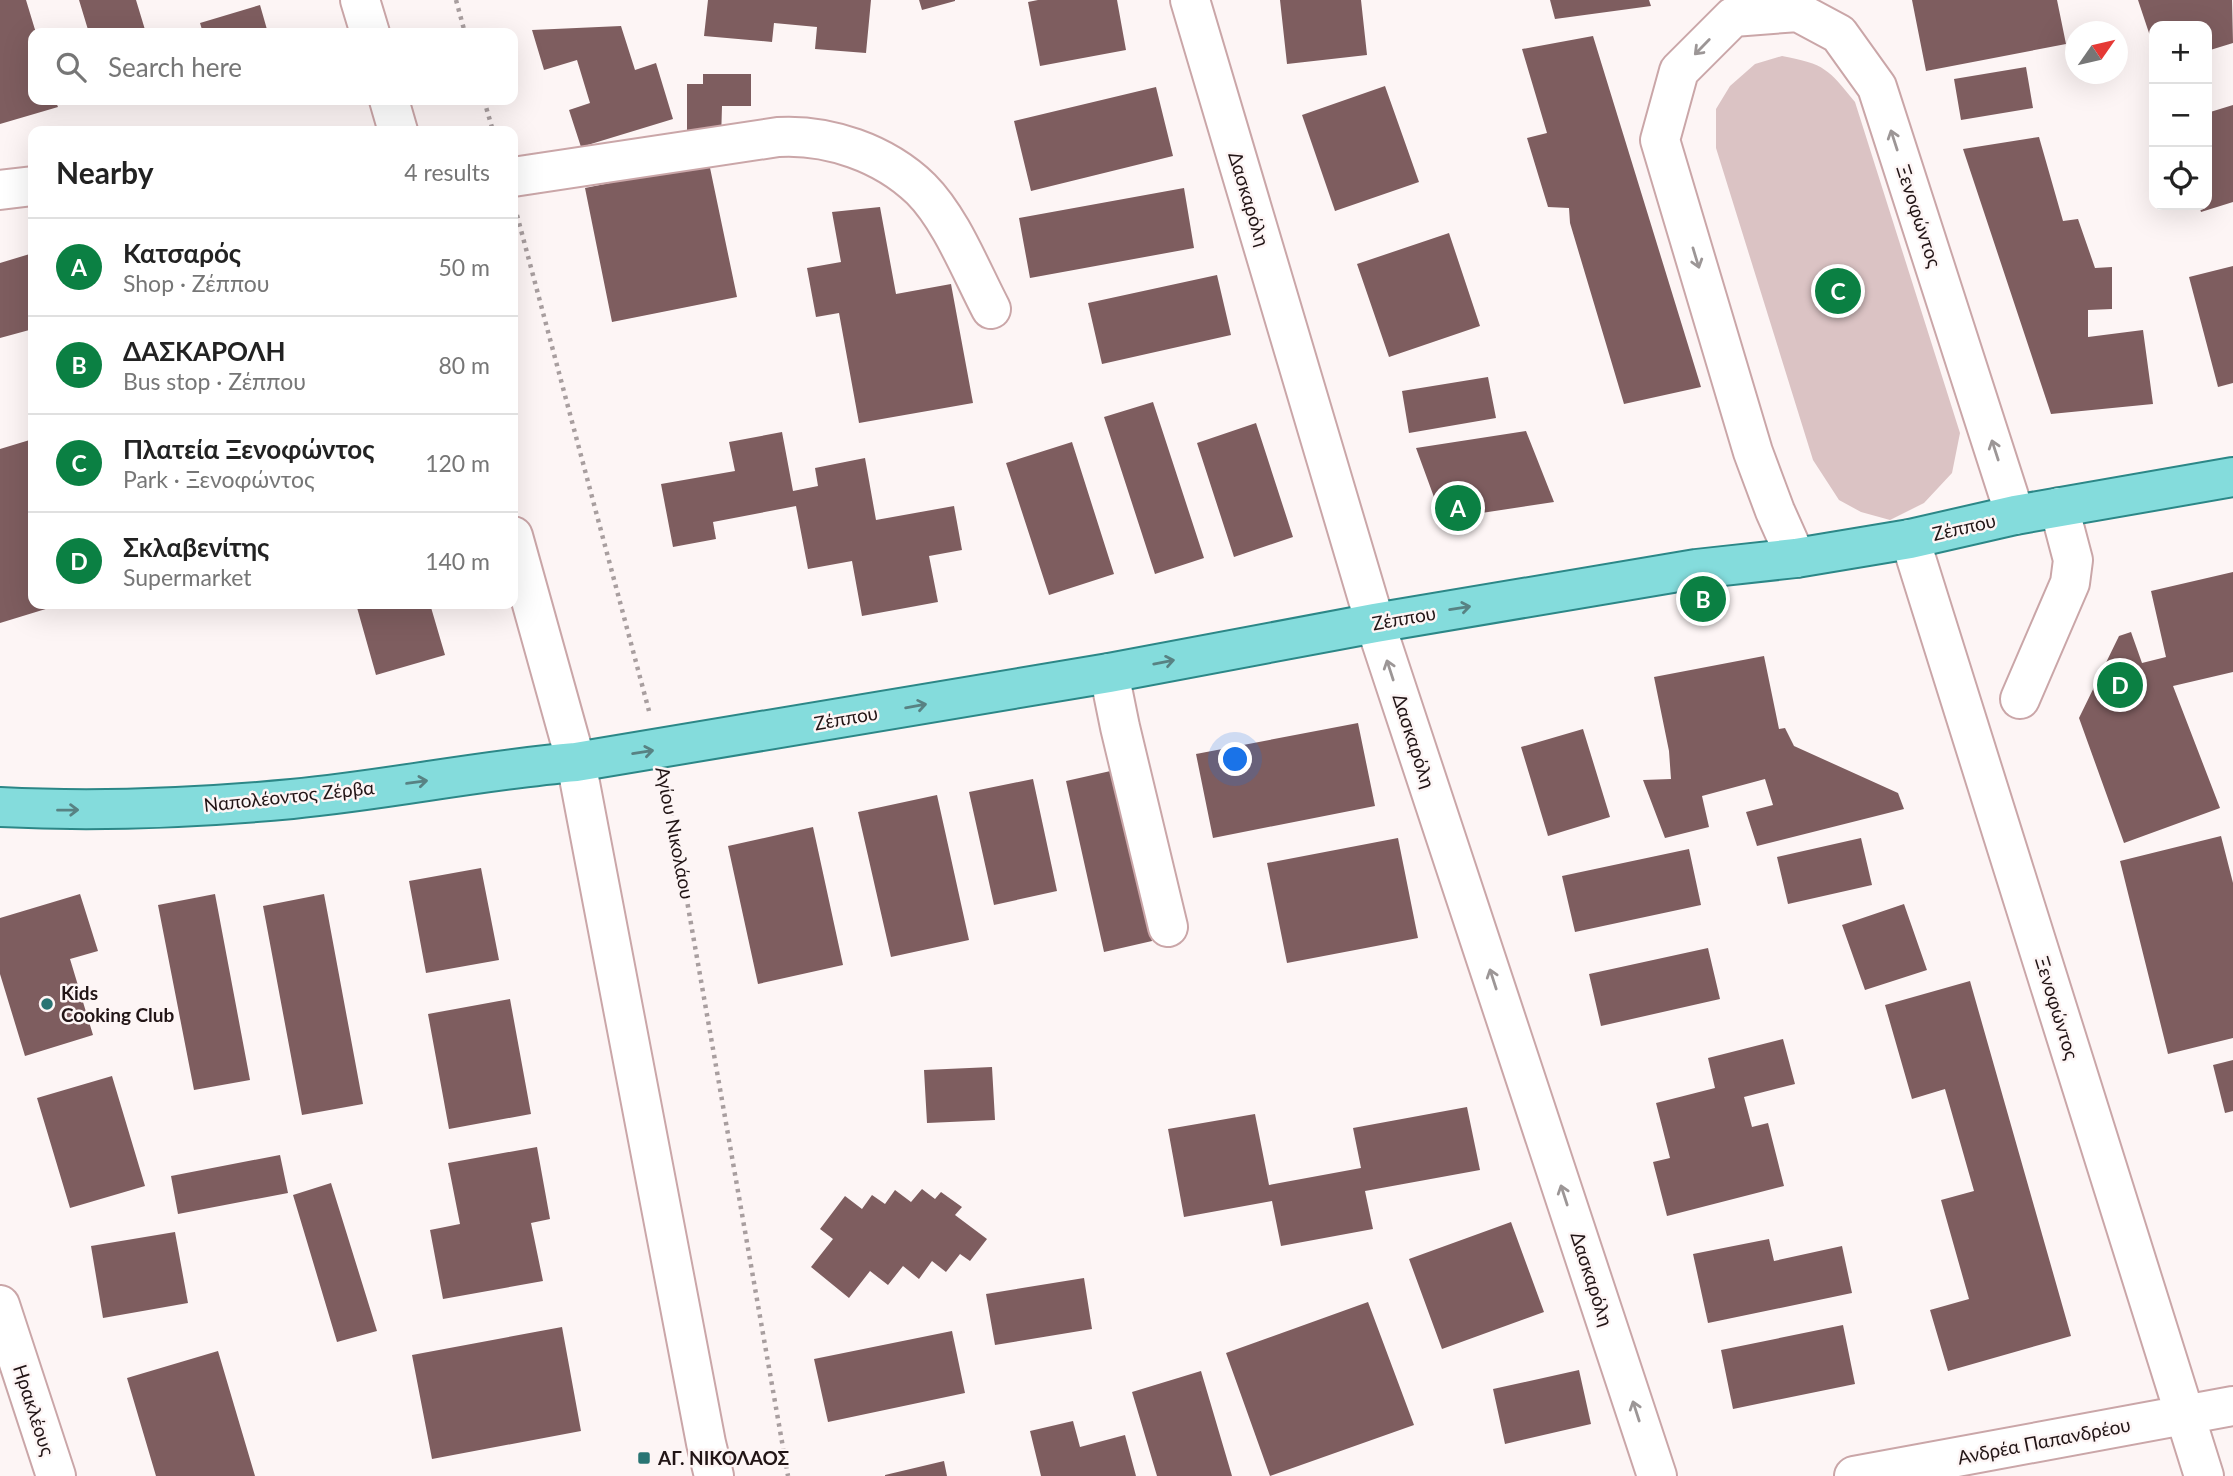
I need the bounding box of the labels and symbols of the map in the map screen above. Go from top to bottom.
north arrow [2065,21,2128,84]
one-way arrow [1694,38,1711,55]
one-way arrow [1887,129,1900,151]
street label: Δασκαρόλη [1224,149,1275,249]
street label: Ξενοφώντος [1892,162,1947,270]
one-way arrow [1690,246,1703,268]
pin: C [1815,265,1861,317]
one-way arrow [1988,439,2000,461]
pin: A [1435,482,1481,534]
street label: Ζέππου [1930,508,1998,545]
pin: B [1680,573,1726,625]
street label: Ζέππου [1370,601,1438,634]
one-way arrow [1448,601,1471,614]
one-way arrow [1152,655,1175,668]
pin: D [2097,659,2143,711]
one-way arrow [1383,660,1396,682]
street label: Δασκαρόλη [1388,691,1441,791]
one-way arrow [904,699,927,712]
street label: Ζέππου [812,701,880,734]
your location [1218,742,1252,776]
one-way arrow [632,745,654,758]
street label: Αγίου Νικολάου [651,765,700,901]
street label: Ναπολέοντος Ζέρβα [203,775,376,816]
one-way arrow [405,775,428,788]
one-way arrow [56,803,79,816]
street label: Ξενοφώντος [2031,954,2084,1062]
one-way arrow [1485,969,1498,991]
place label: Kids Cooking Club [61,981,175,1026]
marker: Kids Cooking Club [39,996,55,1012]
one-way arrow [1557,1185,1569,1207]
street label: Δασκαρόλη [1566,1229,1619,1329]
street label: Ηρακλέους [9,1361,60,1459]
one-way arrow [1628,1401,1641,1423]
street label: Ανδρέα Παπανδρέου [1955,1412,2132,1469]
place label: ΑΓ. ΝΙΚΟΛΑΟΣ [657,1446,789,1469]
marker: ΑΓ. ΝΙΚΟΛΑΟΣ [636,1450,652,1466]

